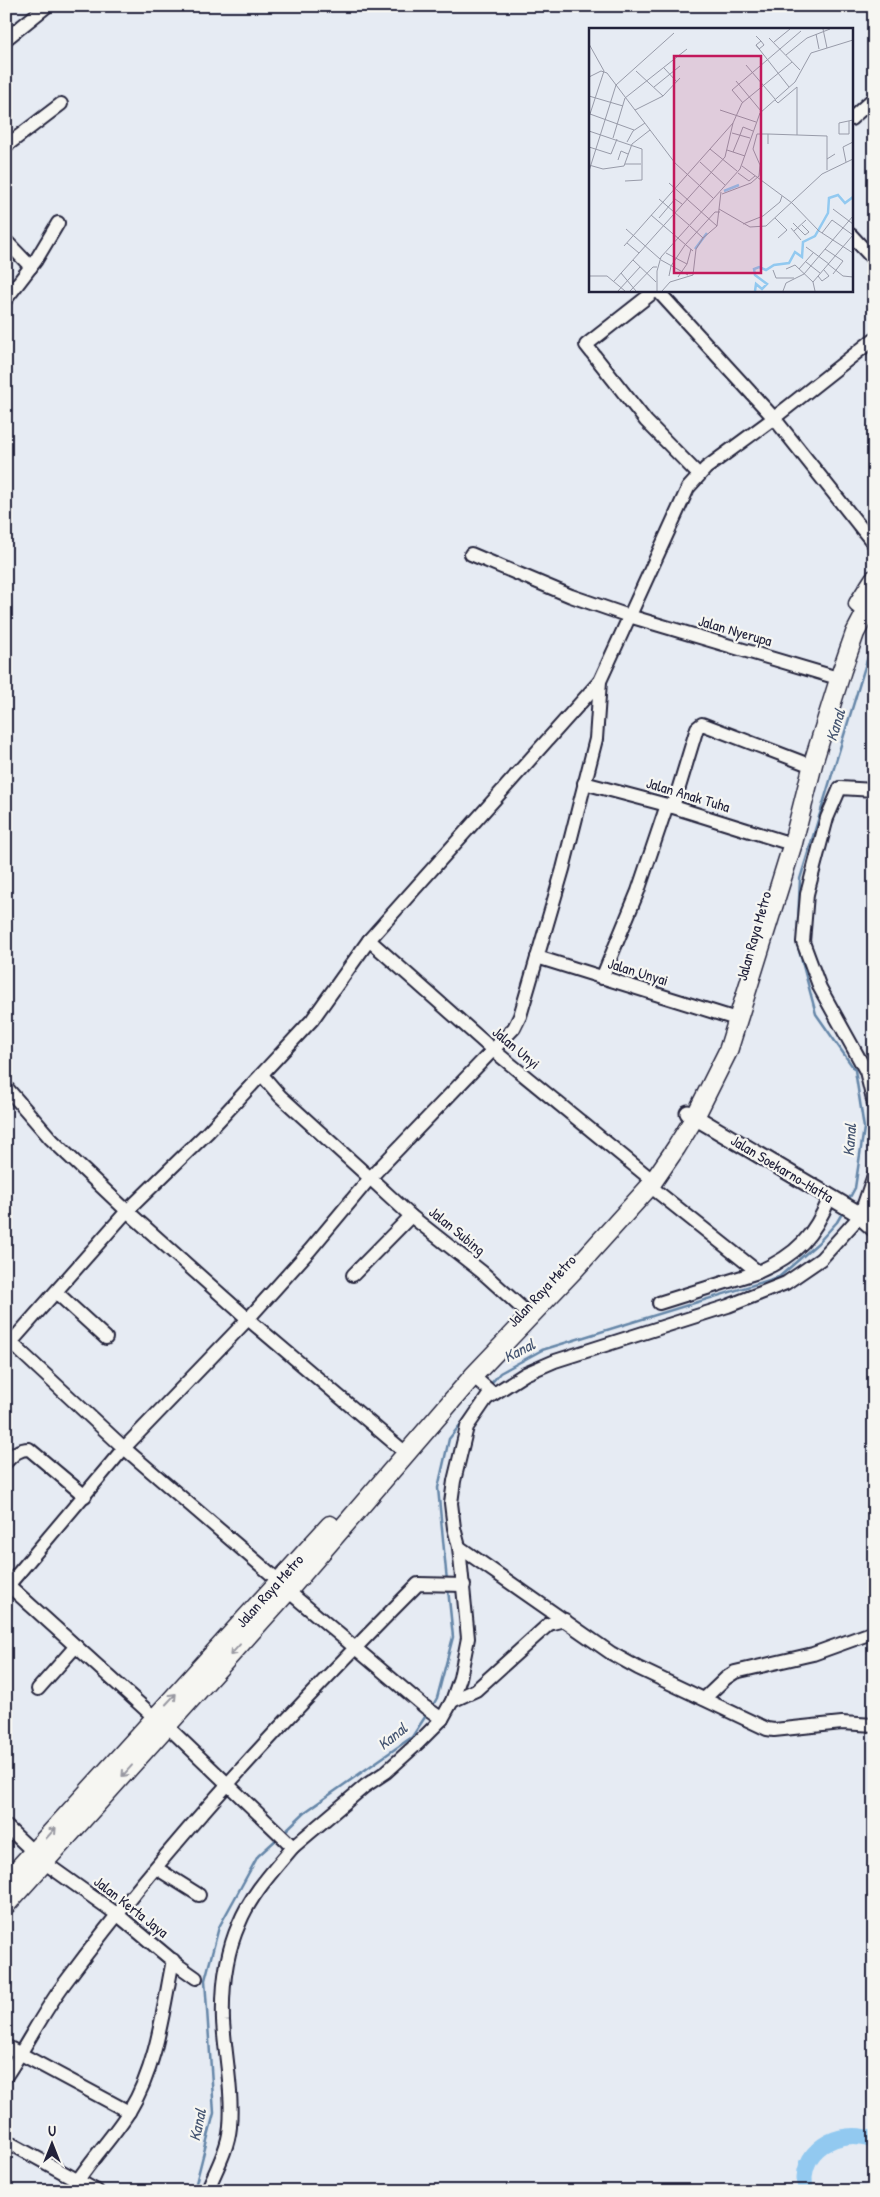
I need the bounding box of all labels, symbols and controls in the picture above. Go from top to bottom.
inset map [589,28,852,291]
street label: Jalan Nyerupa [696,610,775,651]
water label: Kanal [820,706,850,744]
street label: Jalan Anak Tuha [644,772,733,817]
street label: Jalan Raya Metro [731,889,776,983]
street label: Jalan Unyai [605,952,671,991]
street label: Jalan Unyi [488,1021,545,1074]
water label: Kanal [837,1122,861,1157]
street label: Jalan Soekarno-Hatta [727,1130,838,1208]
street label: Jalan Subing [425,1201,490,1260]
street label: Jalan Raya Metro [503,1250,581,1331]
water label: Kanal [500,1333,539,1367]
street label: Jalan Raya Metro [231,1550,308,1632]
one-way arrow [230,1643,241,1656]
one-way arrow [165,1692,177,1705]
water label: Kanal [372,1717,412,1755]
one-way arrow [121,1764,133,1777]
one-way arrow [45,1826,57,1839]
street label: Jalan Kerta Jaya [90,1871,173,1942]
water label: Kanal [183,2106,211,2143]
north arrow [28,2120,78,2170]
text: U [48,2121,56,2140]

